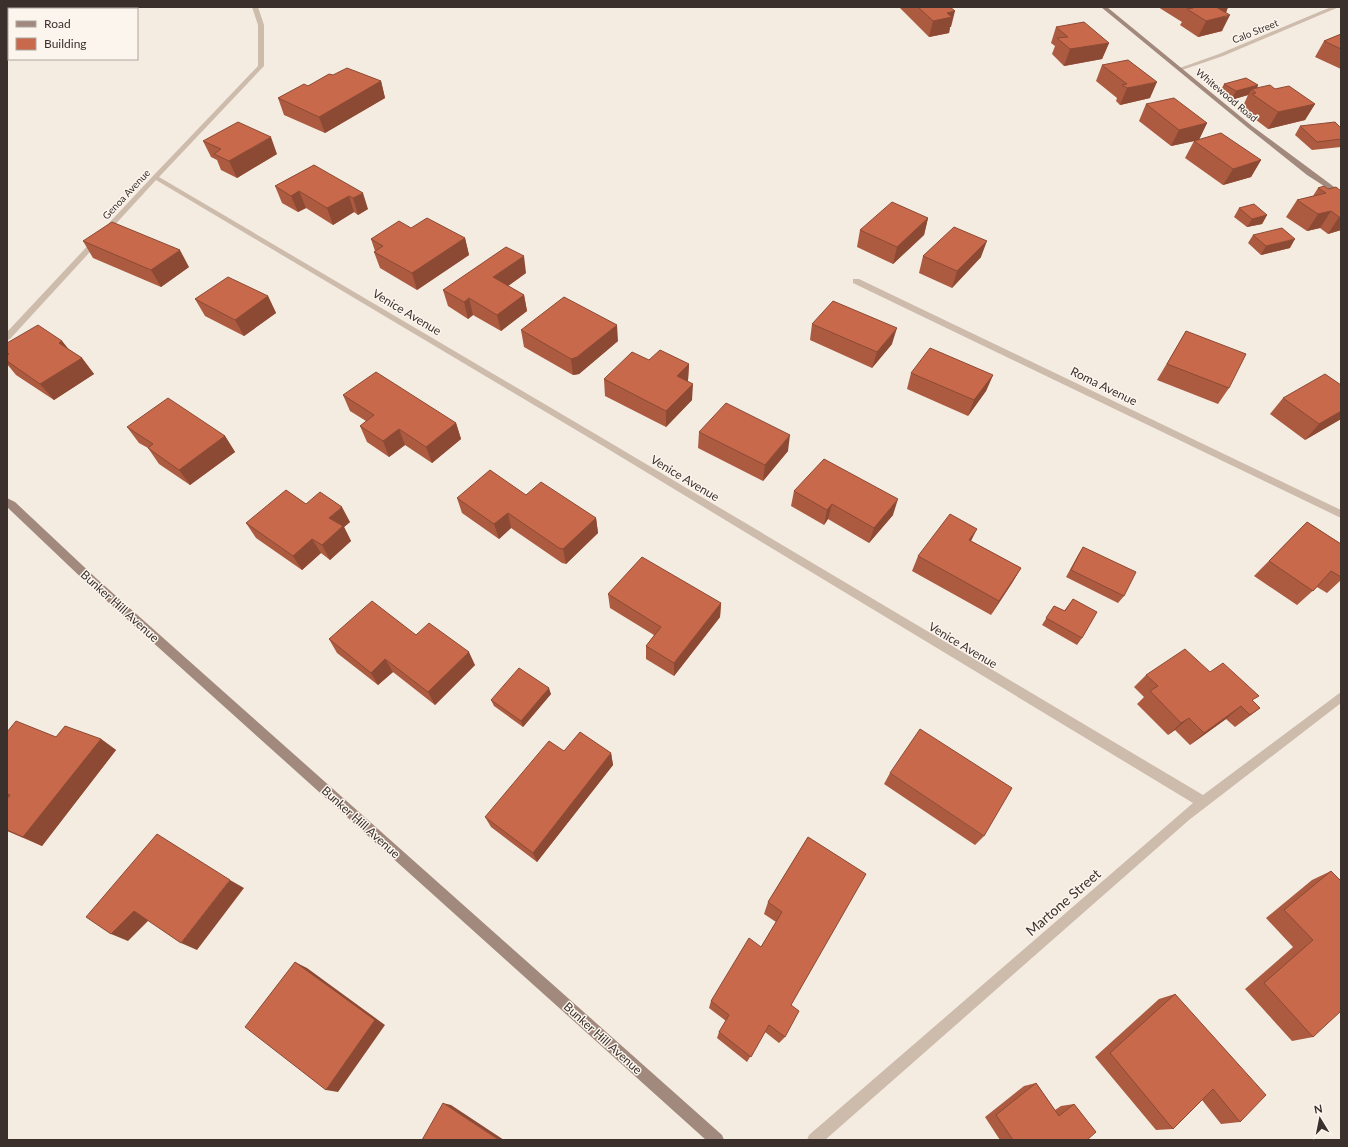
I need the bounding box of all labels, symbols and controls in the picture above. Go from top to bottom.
legend [8,8,138,60]
text: Road [44,16,71,31]
street label: Calo Street [1230,16,1280,46]
text: Building [44,36,87,51]
street label: Whitewood Road [1194,66,1260,124]
street label: Genoa Avenue [100,166,152,222]
street label: Venice Avenue [370,286,444,338]
street label: Roma Avenue [1068,363,1140,409]
street label: Venice Avenue [648,452,722,504]
street label: Bunker Hill Avenue [78,567,162,645]
street label: Venice Avenue [926,619,1000,671]
street label: Bunker Hill Avenue [319,783,403,861]
street label: Martone Street [1022,865,1104,939]
street label: Bunker Hill Avenue [561,999,645,1077]
north arrow [1300,1099,1340,1139]
text: N [1313,1102,1323,1116]

